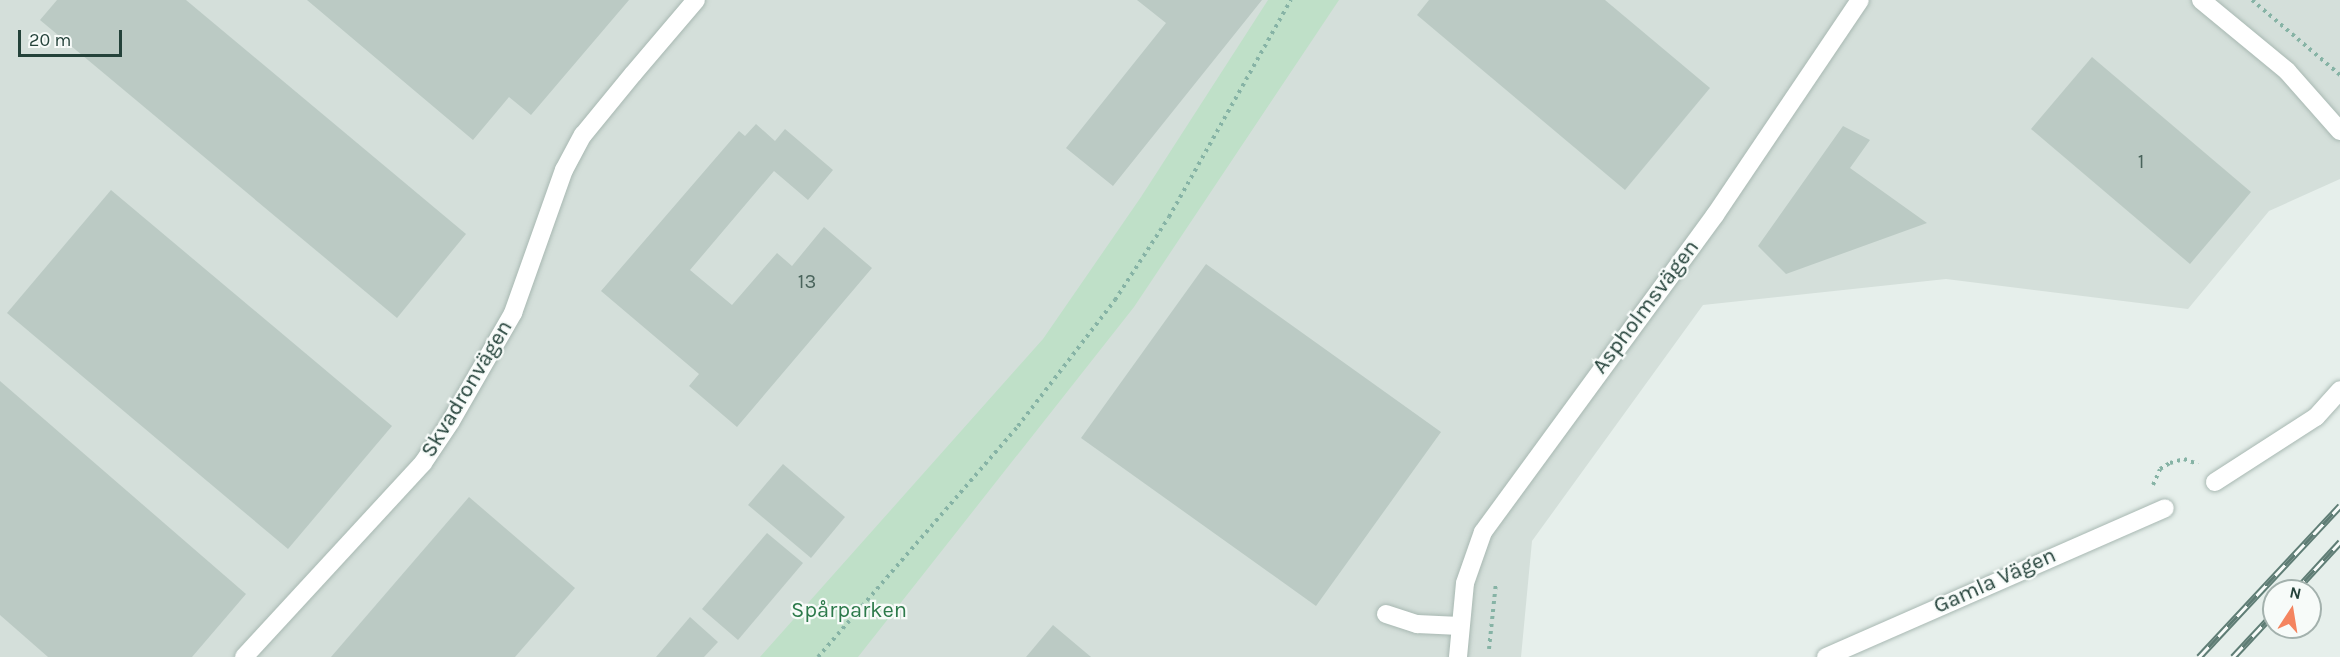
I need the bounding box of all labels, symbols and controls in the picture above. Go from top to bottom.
scale bar [21,18,124,56]
text: 20 m [29,29,71,51]
house number: 1 [2138,149,2144,173]
street label: Aspholmsvägen [1587,235,1705,379]
house number: 13 [798,269,816,293]
street label: Skvadronvägen [416,316,518,462]
street label: Gamla Vägen [1930,542,2060,620]
north arrow [2262,579,2322,639]
text: N [2288,582,2303,603]
park label: Spårparken [791,598,907,624]

